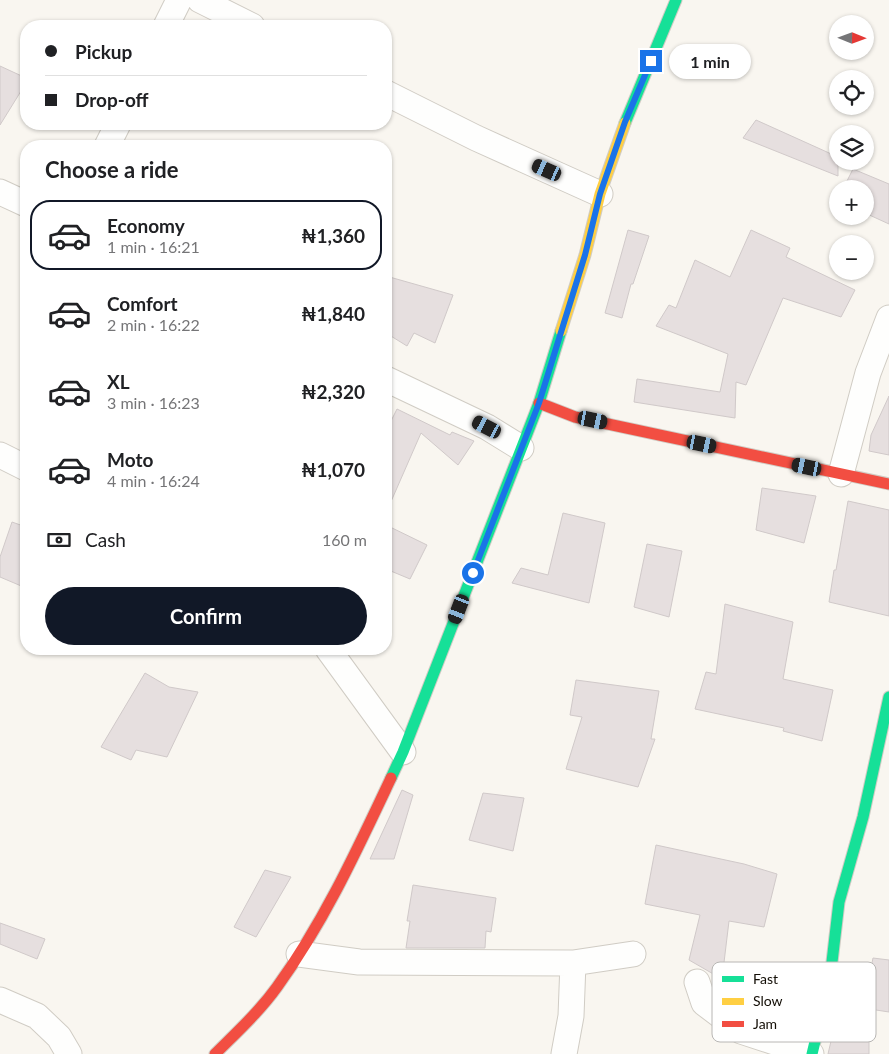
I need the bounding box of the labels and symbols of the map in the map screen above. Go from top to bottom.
north arrow [829,15,874,60]
callout: 1 min [668,44,751,78]
route end [640,50,662,72]
car [530,157,563,183]
car [576,410,609,430]
car [470,414,503,440]
car [685,434,718,454]
car [790,457,823,477]
route start [462,562,484,584]
car [446,592,471,626]
legend [712,962,876,1042]
text: Fast [753,970,778,987]
text: Slow [753,992,783,1009]
text: Jam [753,1015,777,1032]

